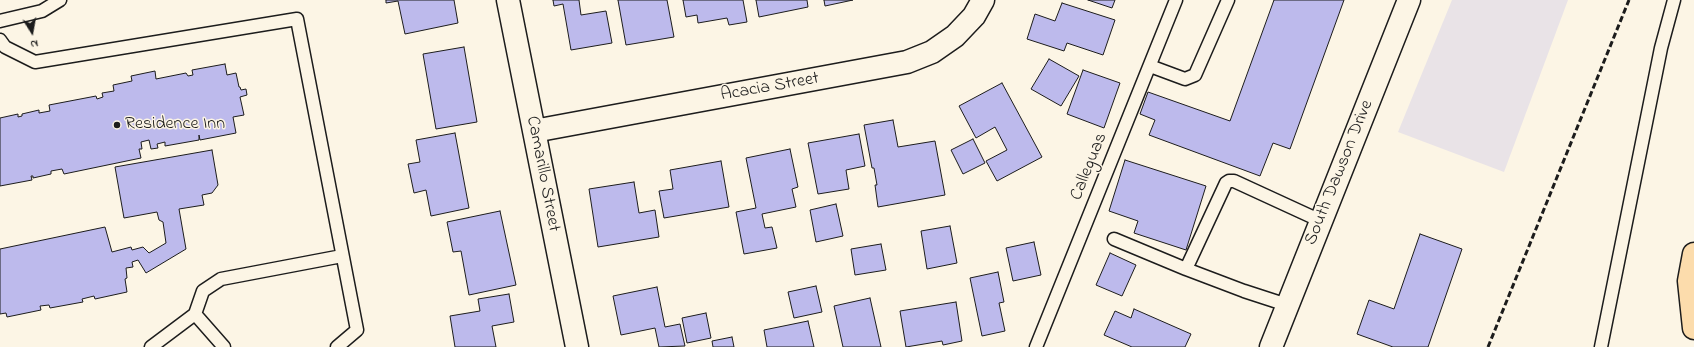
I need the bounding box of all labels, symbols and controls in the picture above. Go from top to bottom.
north arrow [12,12,52,52]
text: N [29,35,39,52]
street label: Acacia Street [719,69,821,107]
street label: South Dawson Drive [1301,97,1379,249]
place label: Residence Inn [125,114,225,136]
street label: Camarillo Street [520,114,564,234]
marker: Residence Inn [112,120,122,130]
street label: Calleguas [1067,130,1113,204]

